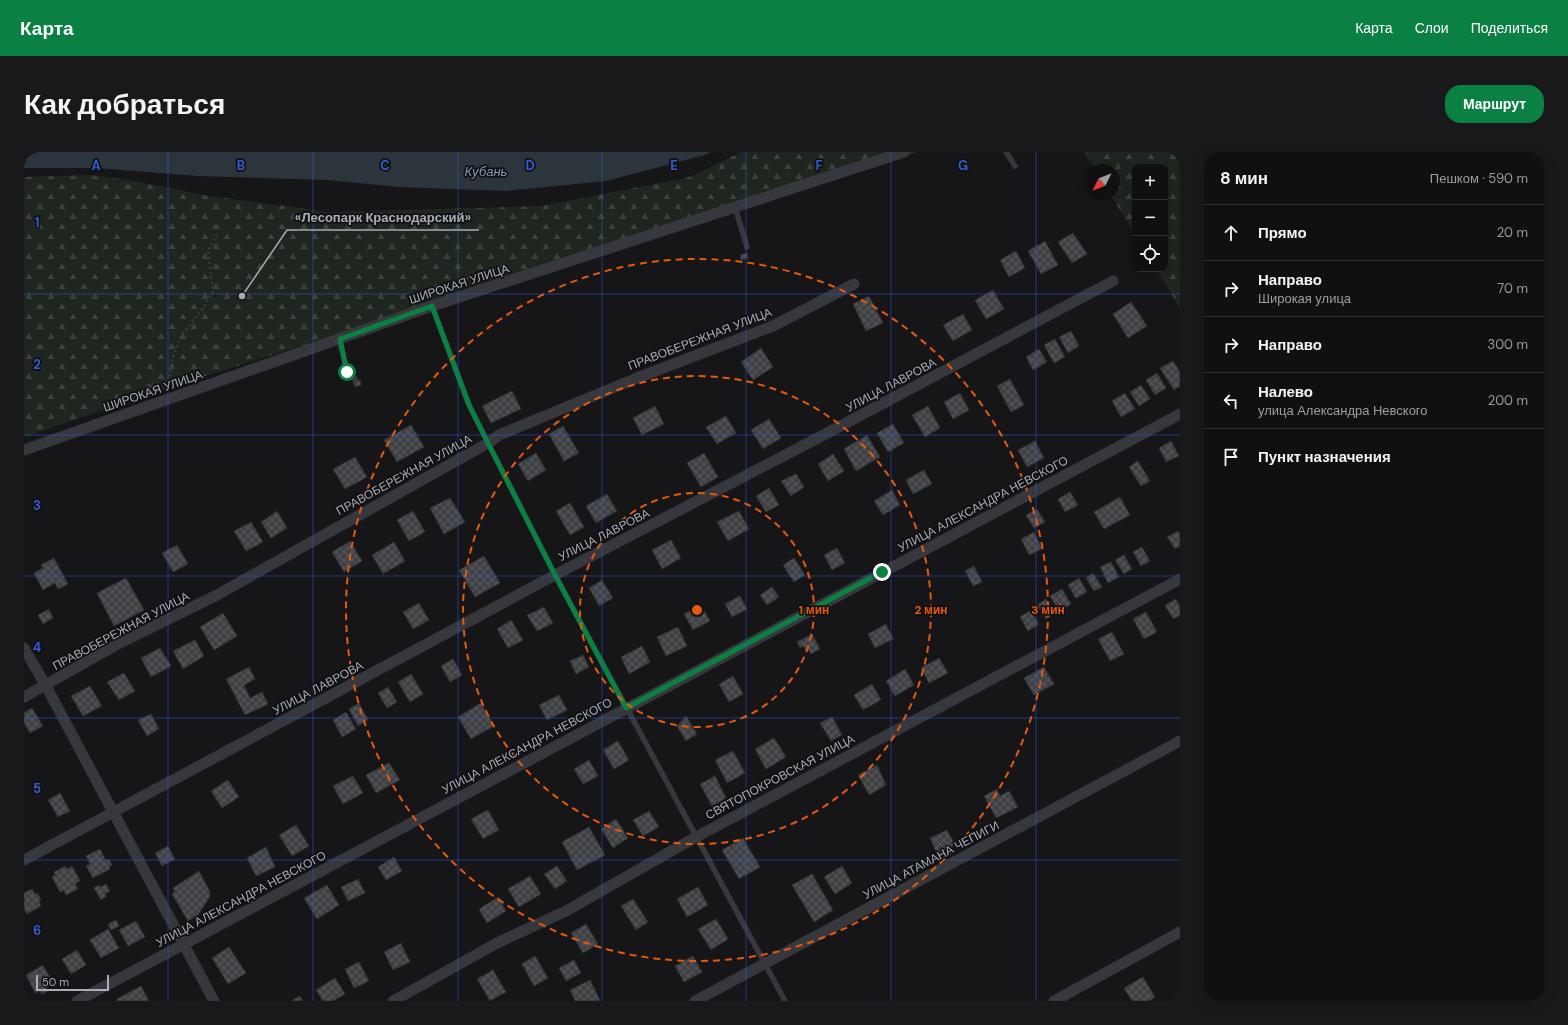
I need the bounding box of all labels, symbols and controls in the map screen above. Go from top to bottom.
text: Карта [20,16,74,41]
text: Карта [1355,19,1393,37]
text: Слои [1415,19,1449,37]
text: Поделиться [1471,19,1548,37]
button: Маршрут [1445,85,1544,123]
text: Как добраться [24,86,225,123]
text: A [91,157,101,174]
text: B [237,157,245,174]
text: C [380,157,390,174]
text: D [525,157,535,174]
text: E [670,157,678,174]
text: F [815,157,823,174]
text: G [958,157,968,174]
water label: Кубань [465,163,508,180]
north arrow [1084,164,1120,200]
map controls [1132,164,1168,272]
button: + [1132,164,1168,200]
text: 8 мин [1220,167,1268,189]
text: Пешком · 590 m [1430,170,1528,187]
button: − [1132,200,1168,236]
callout: «Лесопарк Краснодарский» [287,205,479,230]
text: «Лесопарк Краснодарский» [295,209,472,226]
text: 1 [35,214,39,231]
icon: ahead [1220,222,1242,244]
text: Прямо [1258,223,1307,243]
text: 20 m [1497,224,1528,241]
button: locate [1132,236,1168,272]
street label: ШИРОКАЯ УЛИЦА [407,260,511,308]
text: Направо [1258,270,1322,290]
icon: right [1220,278,1242,300]
text: 70 m [1497,280,1528,297]
text: Широкая улица [1258,290,1351,307]
street label: ПРАВОБЕРЕЖНАЯ УЛИЦА [626,304,774,374]
icon: right [1220,334,1242,356]
text: Направо [1258,335,1322,355]
text: 300 m [1487,336,1528,353]
street label: УЛИЦА ЛАВРОВА [843,354,939,416]
text: 2 [33,356,41,373]
route start [338,363,356,381]
street label: ШИРОКАЯ УЛИЦА [101,366,205,416]
text: Налево [1258,382,1313,402]
icon: left [1220,390,1242,412]
text: 200 m [1488,392,1528,409]
text: улица Александра Невского [1258,402,1428,419]
street label: ПРАВОБЕРЕЖНАЯ УЛИЦА [333,431,475,519]
icon: arrive [1220,446,1242,468]
text: Пункт назначения [1258,447,1391,467]
street label: УЛИЦА АЛЕКСАНДРА НЕВСКОГО [895,452,1071,556]
text: 3 [33,497,41,514]
street label: УЛИЦА ЛАВРОВА [556,505,652,565]
route end [873,563,891,581]
street label: ПРАВОБЕРЕЖНАЯ УЛИЦА [50,588,192,674]
text: 1 мин [799,602,829,618]
text: 2 мин [914,602,948,618]
text: 3 мин [1031,602,1065,618]
centre of rings [690,603,704,617]
text: 4 [33,639,41,656]
street label: УЛИЦА ЛАВРОВА [270,657,366,719]
street label: УЛИЦА АЛЕКСАНДРА НЕВСКОГО [439,694,615,798]
street label: СВЯТОПОКРОВСКАЯ УЛИЦА [703,731,857,823]
text: 5 [33,780,41,797]
street label: УЛИЦА АТАМАНА ЧЕПИГИ [860,817,1002,903]
street label: УЛИЦА АЛЕКСАНДРА НЕВСКОГО [153,847,329,951]
text: 6 [33,922,41,939]
scale bar [36,973,109,992]
text: 50 m [42,975,69,989]

